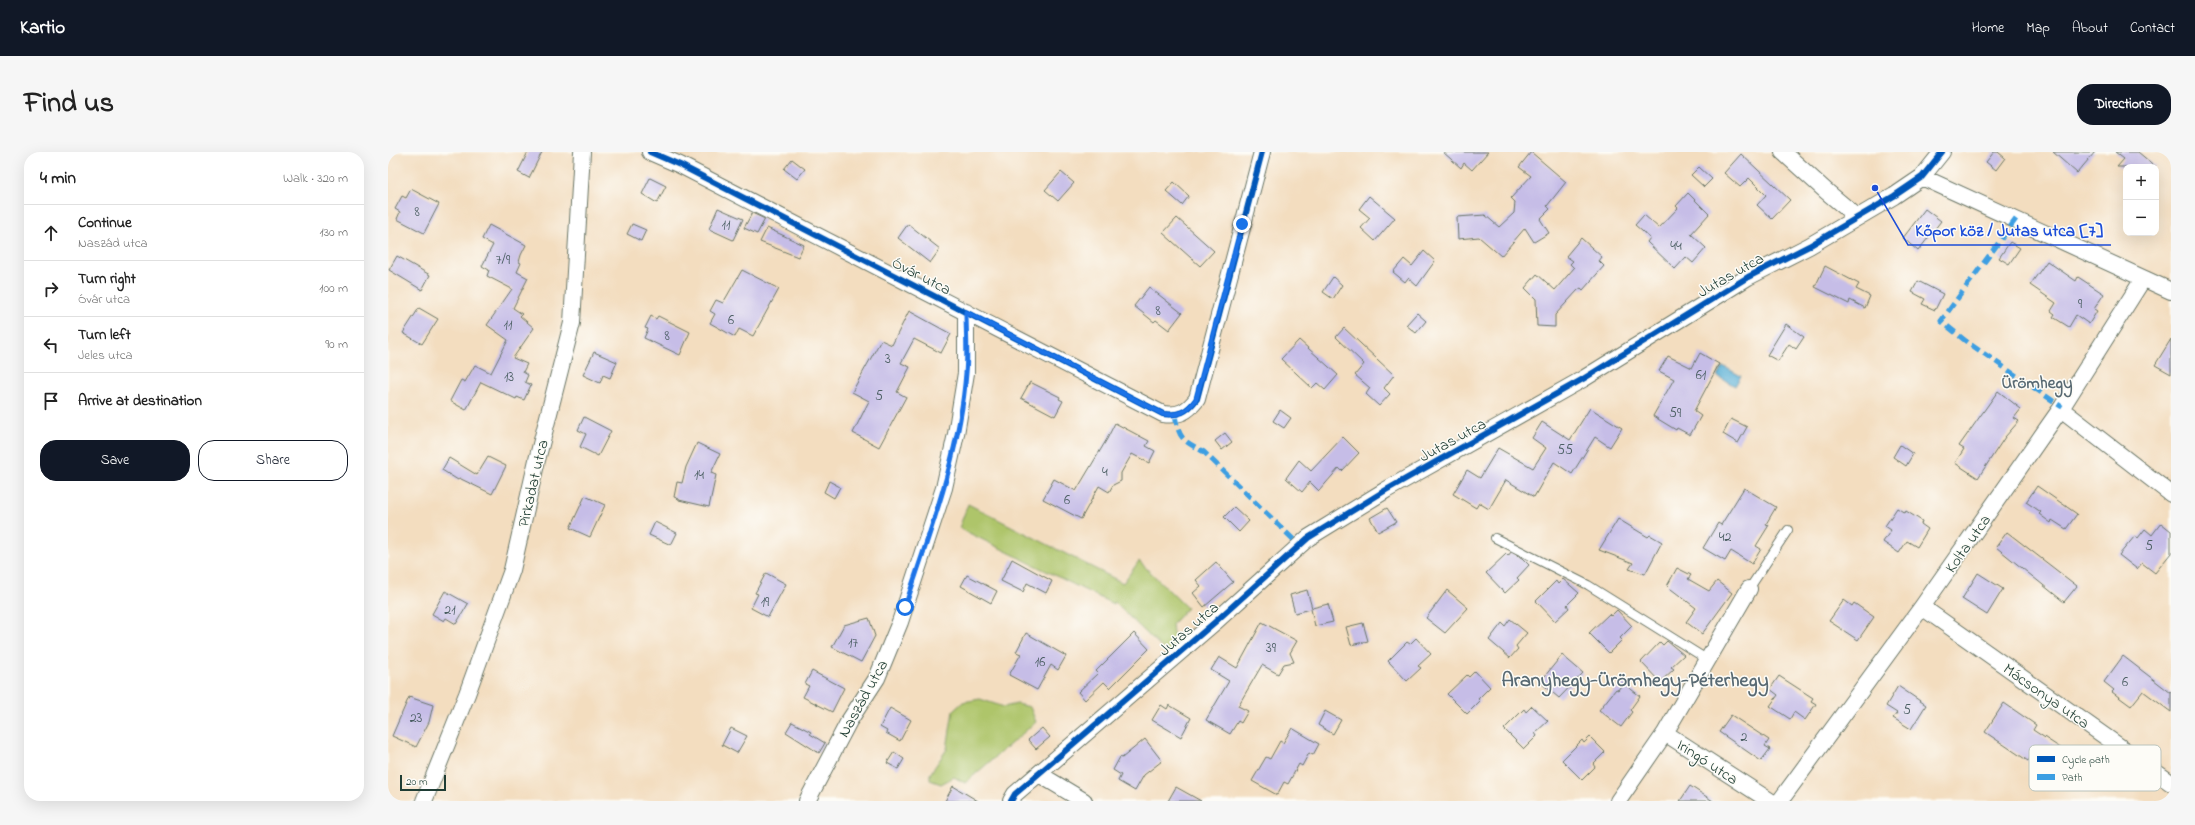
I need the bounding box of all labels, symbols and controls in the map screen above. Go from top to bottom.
text: Kartio [20,15,65,42]
text: Home [1972,18,2004,39]
text: Map [2026,18,2050,39]
text: About [2072,18,2108,39]
text: Contact [2130,18,2175,39]
text: Find us [24,84,114,125]
button: Directions [2077,84,2171,125]
map controls [2123,164,2159,236]
button: + [2123,164,2159,200]
text: 4 min [40,166,76,191]
text: Walk · 320 m [283,169,348,188]
button: − [2123,200,2159,236]
house number: 8 [414,202,420,223]
text: Continue [78,212,132,234]
house number: 11 [722,215,731,236]
route end [1233,215,1251,233]
callout: Kőpor köz / Jutas utca [7] [1908,216,2111,245]
text: Kőpor köz / Jutas utca [7] [1915,219,2103,244]
icon: ahead [40,222,62,244]
text: 130 m [320,223,348,242]
text: Naszád utca [78,234,148,253]
house number: 44 [1670,236,1682,257]
street label: Jutas utca [1693,247,1769,304]
house number: 7/9 [496,250,511,271]
street label: Óvár utca [887,252,955,302]
text: Turn right [78,268,136,290]
icon: right [40,278,62,300]
text: 100 m [319,279,348,298]
text: Óvár utca [78,290,130,309]
house number: 9 [2078,294,2083,315]
house number: 8 [1155,301,1161,322]
house number: 6 [728,310,734,331]
house number: 11 [504,315,513,336]
text: Turn left [78,324,131,346]
house number: 8 [664,326,670,347]
icon: left [40,334,62,356]
text: 90 m [325,335,348,354]
text: Jeles utca [78,346,133,365]
house number: 3 [885,349,891,370]
house number: 61 [1696,365,1707,386]
house number: 13 [504,367,514,388]
district label: Ürömhegy [2002,371,2073,398]
house number: 5 [875,386,883,407]
icon: arrive [40,390,62,412]
text: Arrive at destination [78,390,202,412]
house number: 59 [1669,403,1682,424]
street label: Jutas utca [1415,412,1491,469]
street label: Pirkadat utca [512,437,556,530]
button: Save [40,440,190,481]
button: Share [198,440,348,481]
house number: 55 [1557,440,1573,461]
house number: 4 [1102,462,1108,483]
house number: 14 [694,465,704,486]
house number: 6 [1064,490,1070,511]
street label: Kolta utca [1940,510,1998,578]
house number: 42 [1719,527,1731,548]
house number: 5 [2145,536,2153,557]
house number: 19 [761,592,770,613]
street label: Jutas utca [1154,596,1225,663]
route start [896,598,914,616]
house number: 21 [444,600,456,621]
house number: 17 [848,633,858,654]
house number: 39 [1266,638,1277,659]
house number: 16 [1035,652,1045,673]
street label: Naszád utca [833,656,895,742]
street label: Mácsonya utca [1998,658,2094,735]
district label: Aranyhegy-Ürömhegy-Péterhegy [1501,667,1769,697]
house number: 6 [2122,672,2128,693]
house number: 5 [1903,700,1911,721]
house number: 23 [410,708,423,729]
house number: 2 [1741,727,1748,748]
street label: Iringó utca [1671,734,1742,792]
legend [2029,745,2161,791]
text: Cycle path [2062,752,2110,769]
text: Path [2062,770,2083,786]
scale bar [400,773,446,792]
text: 20 m [406,774,428,790]

